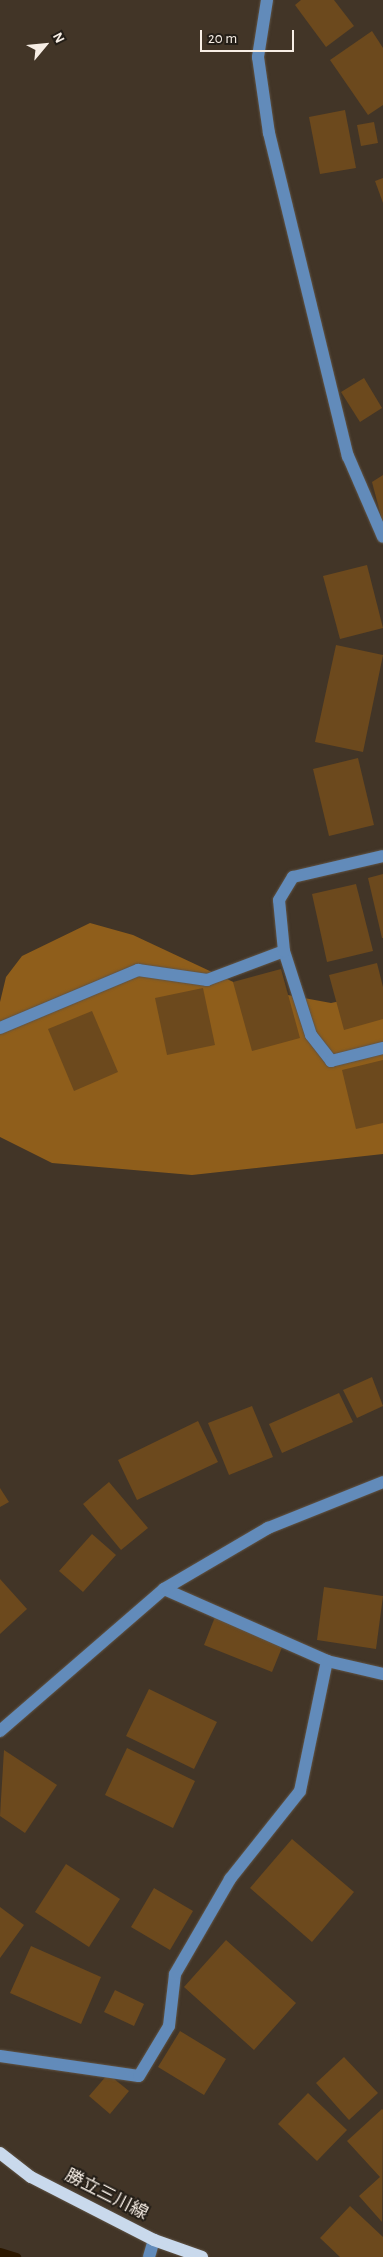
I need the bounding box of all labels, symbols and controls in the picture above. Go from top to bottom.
north arrow [20,20,70,70]
scale bar [203,20,297,52]
text: N [50,30,67,46]
text: 20 m [208,31,237,46]
street label: 勝立三川線 [61,2165,151,2225]

